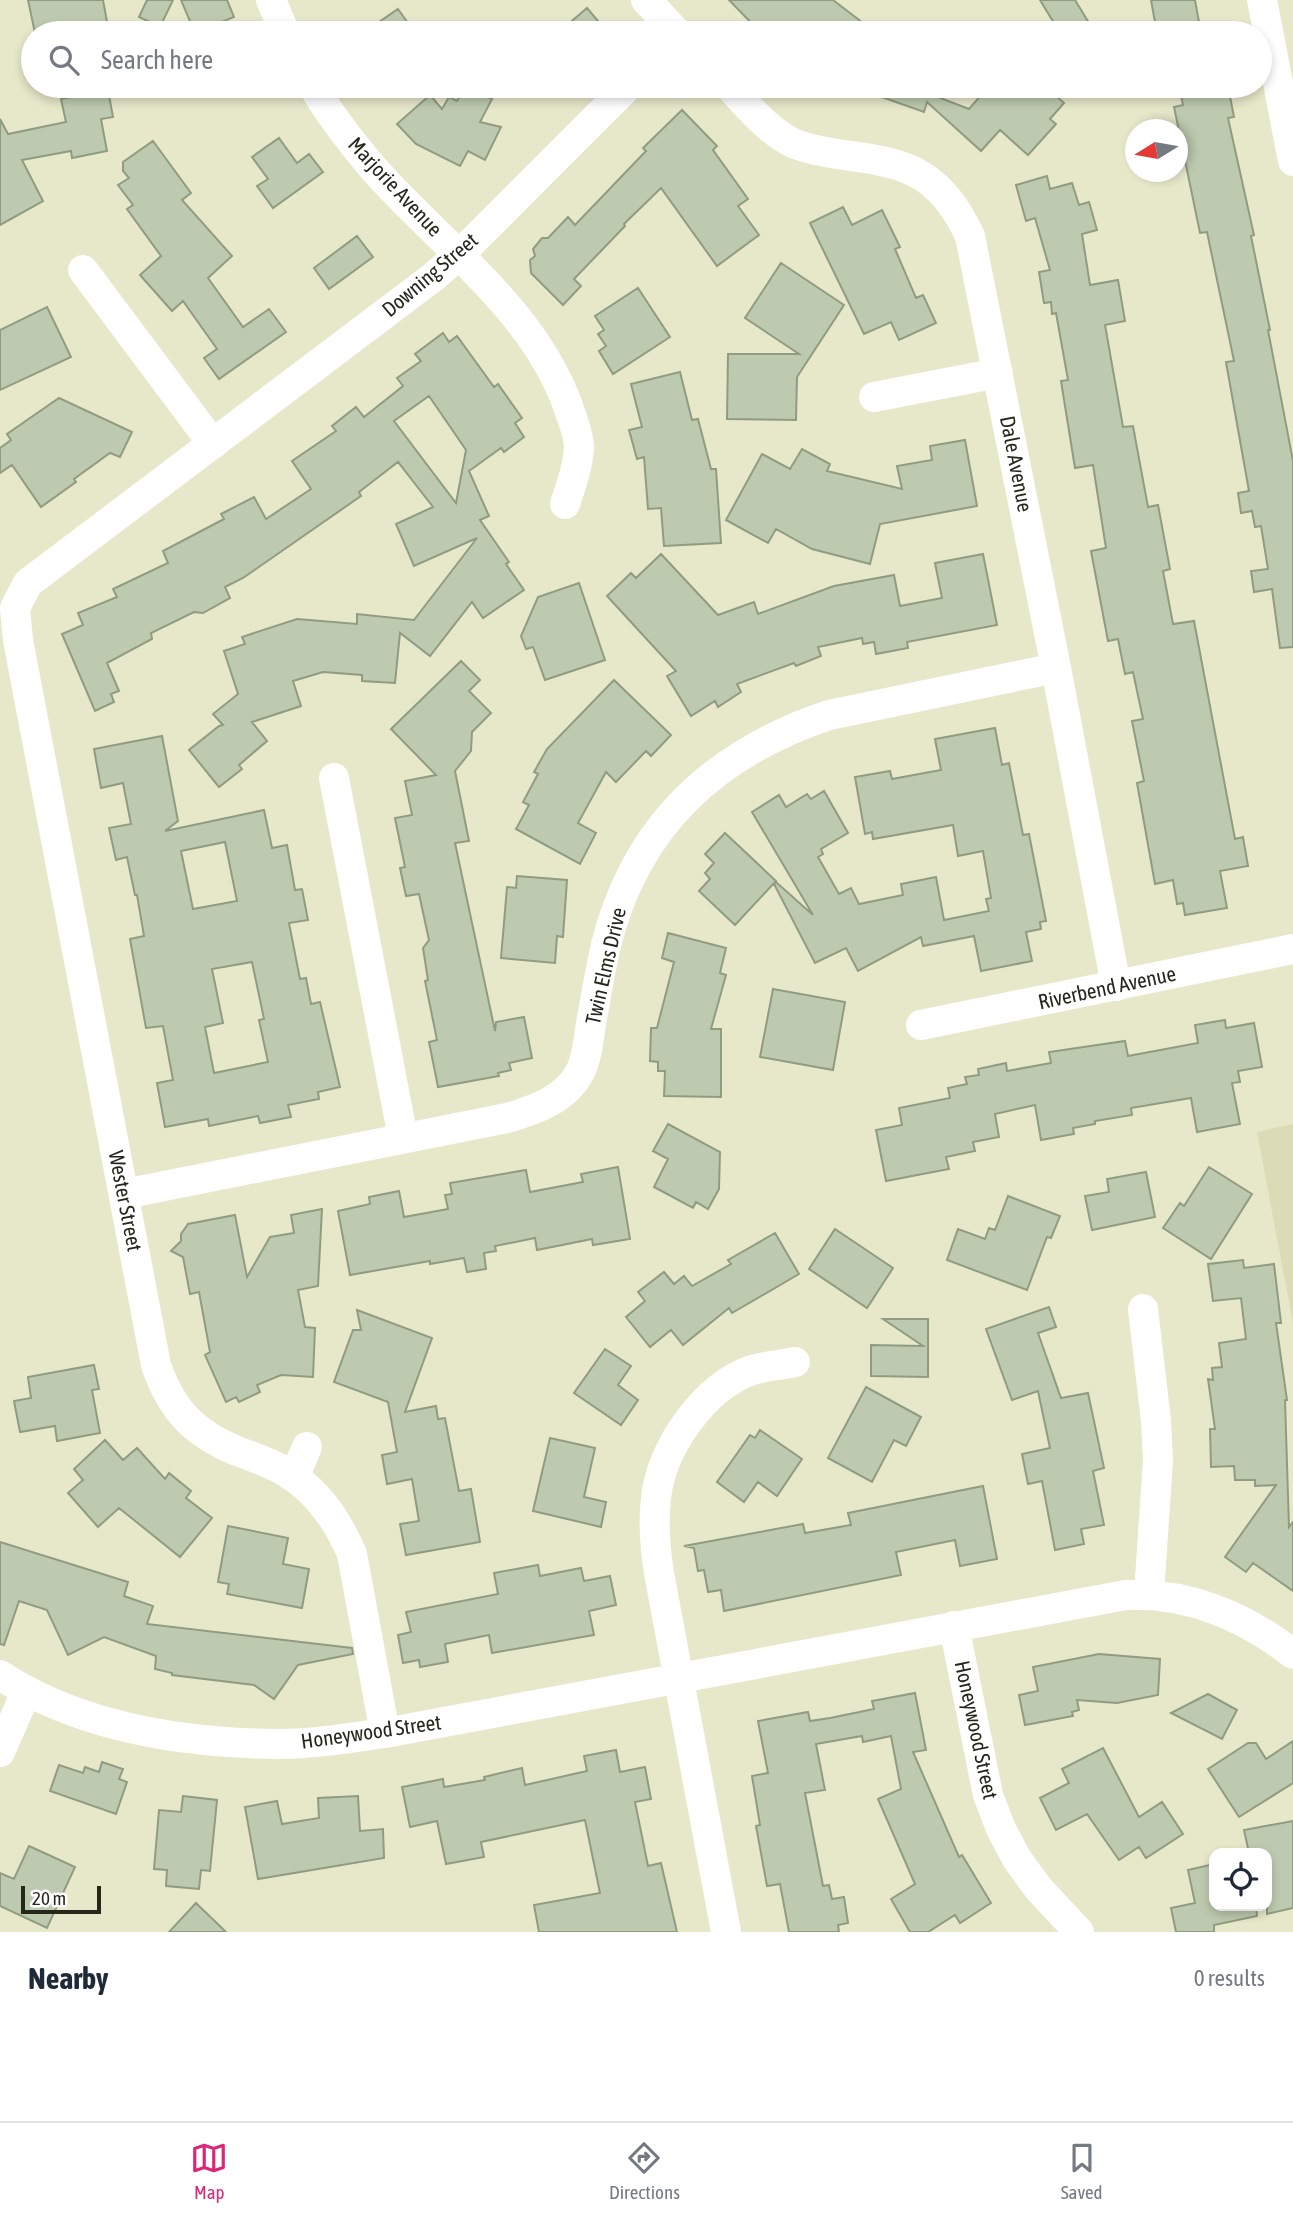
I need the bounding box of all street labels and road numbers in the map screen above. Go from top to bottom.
street label: Marjorie Avenue [344,132,448,241]
street label: Downing Street [377,227,482,321]
street label: Dale Avenue [996,414,1038,514]
street label: Twin Elms Drive [580,905,630,1027]
street label: Riverbend Avenue [1036,961,1178,1013]
street label: Wester Street [104,1148,147,1253]
street label: Honeywood Street [951,1658,1003,1801]
street label: Honeywood Street [299,1709,442,1753]

